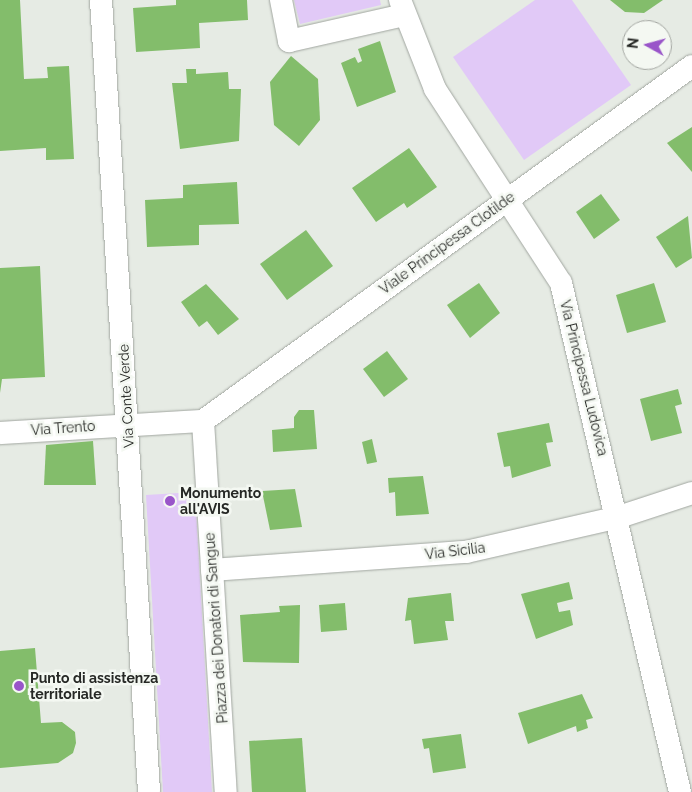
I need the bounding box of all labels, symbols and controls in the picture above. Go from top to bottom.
north arrow [622,20,672,70]
text: N [625,37,642,50]
street label: Viale Principessa Clotilde [376,188,518,298]
street label: Via Principessa Ludovica [556,298,612,458]
street label: Via Conte Verde [115,343,137,449]
street label: Via Trento [30,417,96,439]
place label: Monumento all'AVIS [180,485,261,518]
marker: Monumento all'AVIS [164,495,176,507]
street label: Piazza dei Donatori di Sangue [201,532,231,724]
street label: Via Sicilia [424,539,486,563]
place label: Punto di assistenza territoriale [30,670,158,702]
marker: Punto di assistenza territoriale [12,679,26,693]

